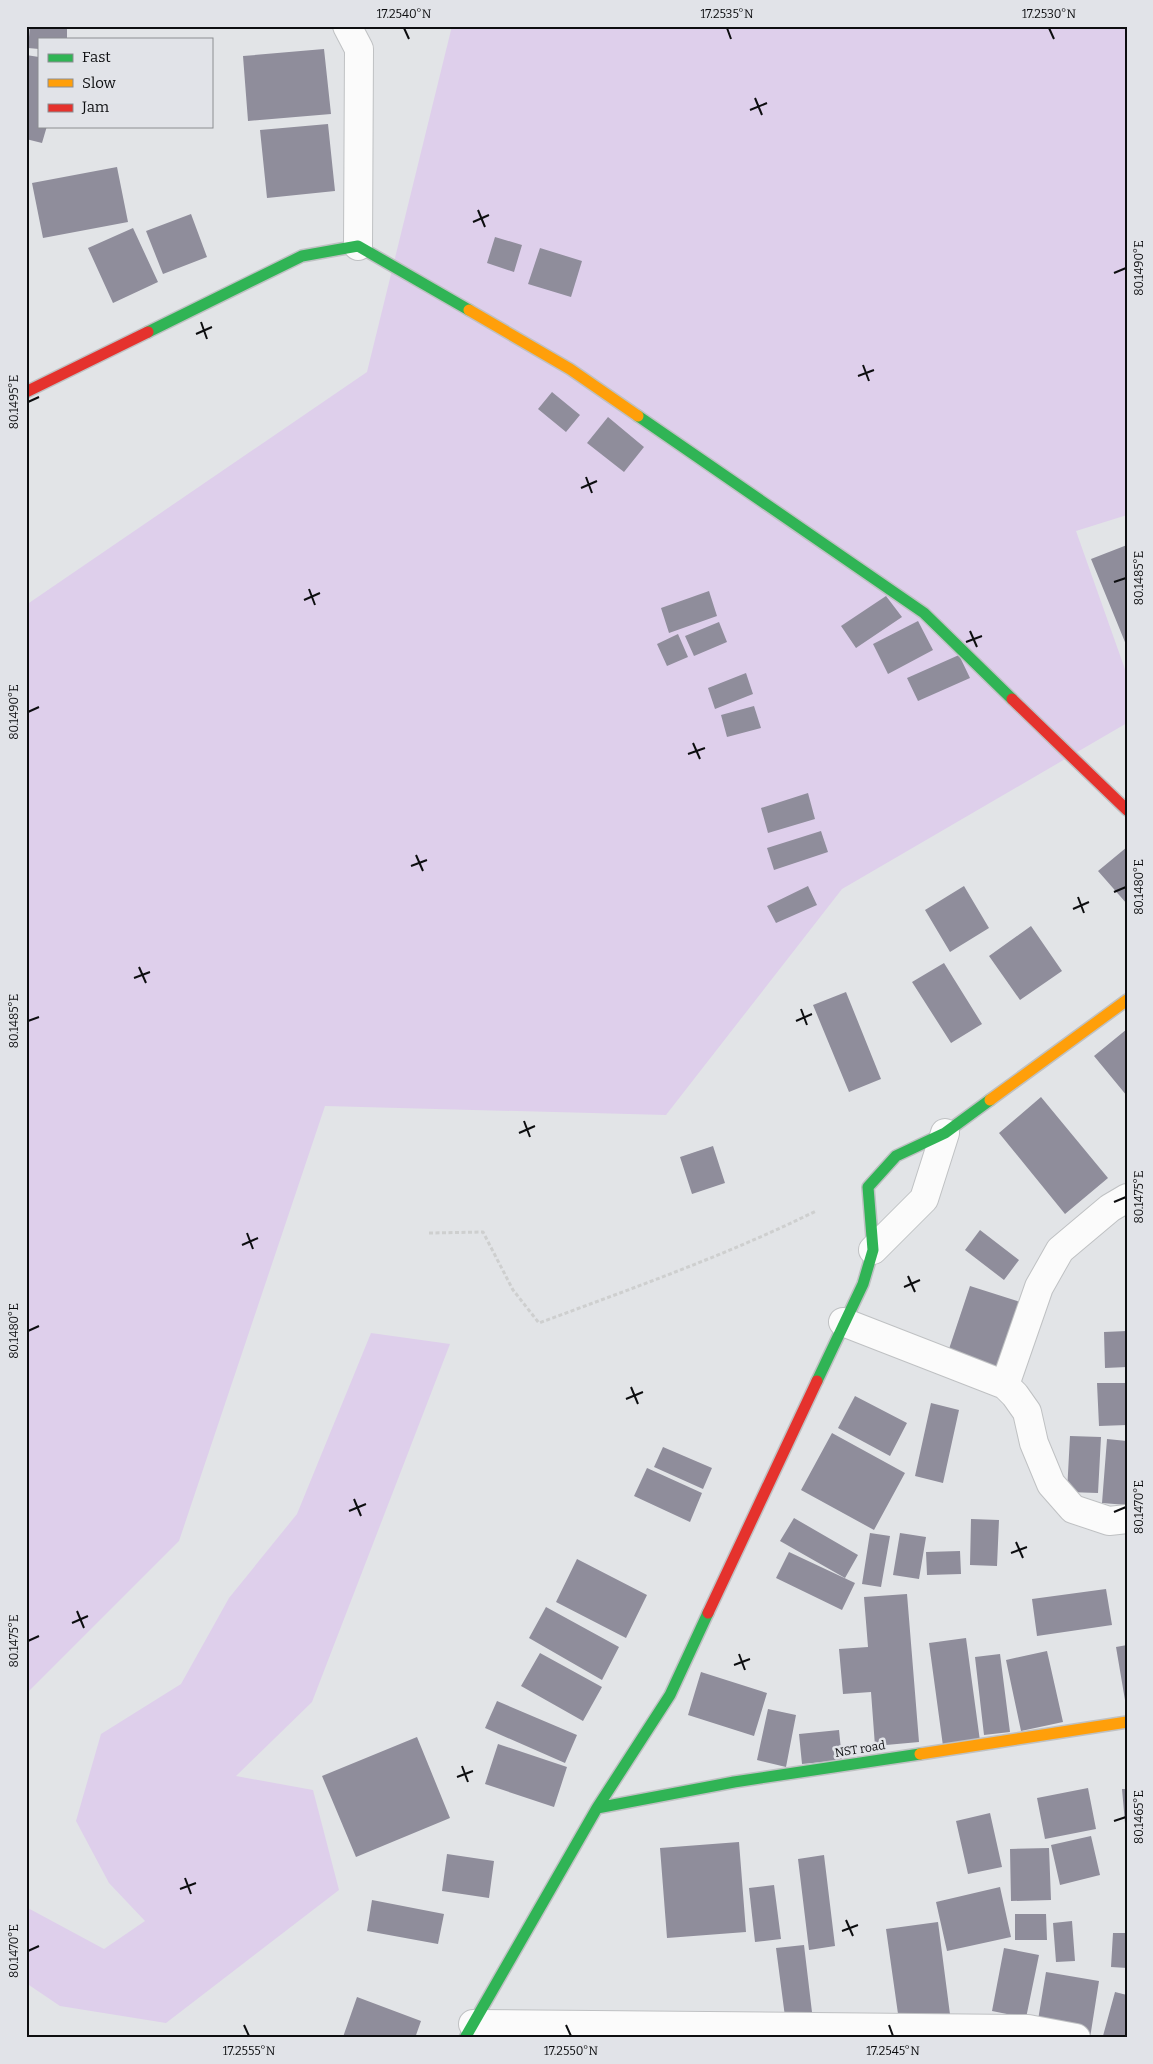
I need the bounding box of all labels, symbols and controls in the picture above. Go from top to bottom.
text: 17.2540°N [377,7,432,21]
text: 17.2535°N [701,7,754,21]
text: 17.2530°N [1022,7,1077,21]
legend [38,38,212,128]
text: Fast [82,48,111,66]
text: Slow [82,74,117,92]
text: Jam [81,98,110,116]
text: 80.1490°E [1132,240,1146,296]
text: 80.1495°E [7,375,21,429]
text: 80.1485°E [1132,551,1146,605]
text: 80.1490°E [7,684,21,740]
text: 80.1480°E [1132,859,1146,915]
text: 80.1485°E [7,994,21,1048]
text: 80.1475°E [1132,1171,1146,1223]
text: 80.1480°E [7,1303,21,1359]
text: 80.1470°E [1132,1480,1146,1534]
text: 80.1475°E [7,1615,21,1667]
street label: NST road [834,1738,886,1760]
text: 80.1465°E [1132,1790,1146,1844]
text: 80.1470°E [7,1924,21,1978]
text: 17.2555°N [223,2044,276,2058]
text: 17.2550°N [544,2044,599,2058]
text: 17.2545°N [866,2044,920,2058]

